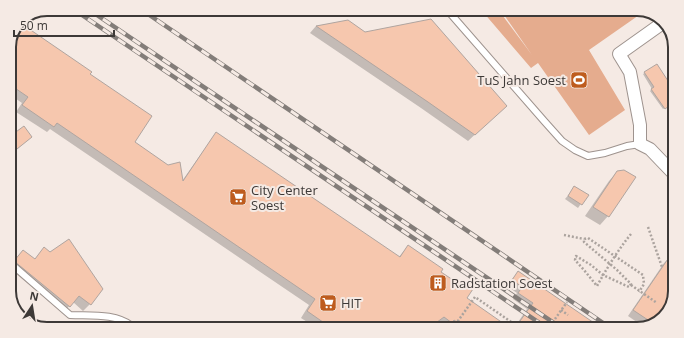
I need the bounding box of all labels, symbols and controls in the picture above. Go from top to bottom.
scale bar [14,12,114,38]
text: 50 m [20,17,48,34]
sports icon: TuS Jahn Soest [569,70,589,90]
place label: TuS Jahn Soest [477,71,566,89]
place label: City Center Soest [251,181,318,214]
supermarket icon: City Center Soest [228,187,248,207]
building icon: Radstation Soest [428,273,448,293]
place label: Radstation Soest [451,274,553,292]
north arrow [12,286,52,326]
text: N [28,287,40,304]
supermarket icon: HIT [318,293,338,313]
place label: HIT [341,294,362,312]

